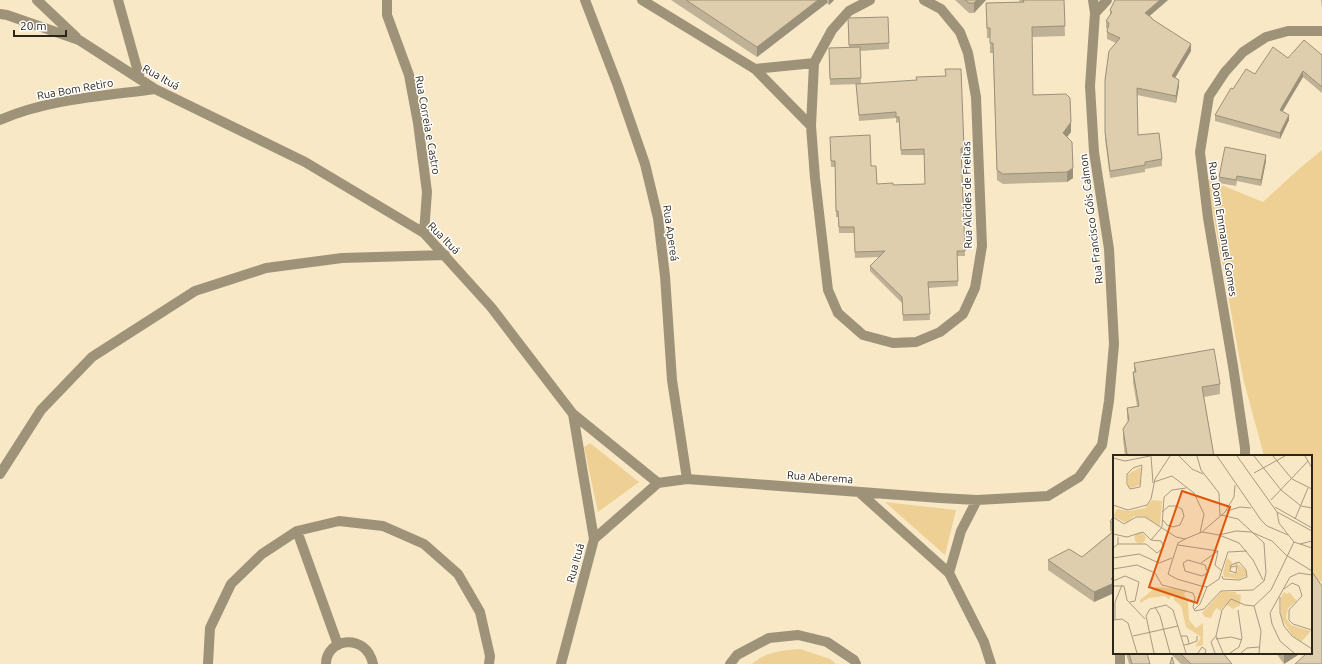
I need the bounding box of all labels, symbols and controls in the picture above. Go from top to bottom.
scale bar [14,12,66,38]
text: 20 m [20,19,47,32]
street label: Rua Ituá [140,62,182,92]
street label: Rua Correia e Castro [413,75,443,175]
street label: Rua Bom Retiro [36,76,114,102]
street label: Rua Alcides de Freitas [960,141,974,249]
street label: Rua Francisco Góis Calmon [1077,153,1105,285]
street label: Rua Dom Emmanuel Gomes [1206,161,1240,298]
street label: Rua Apereá [661,204,681,262]
street label: Rua Ituá [425,219,463,257]
inset map [1113,455,1312,654]
street label: Rua Aberema [786,469,854,485]
street label: Rua Ituá [564,542,586,584]

